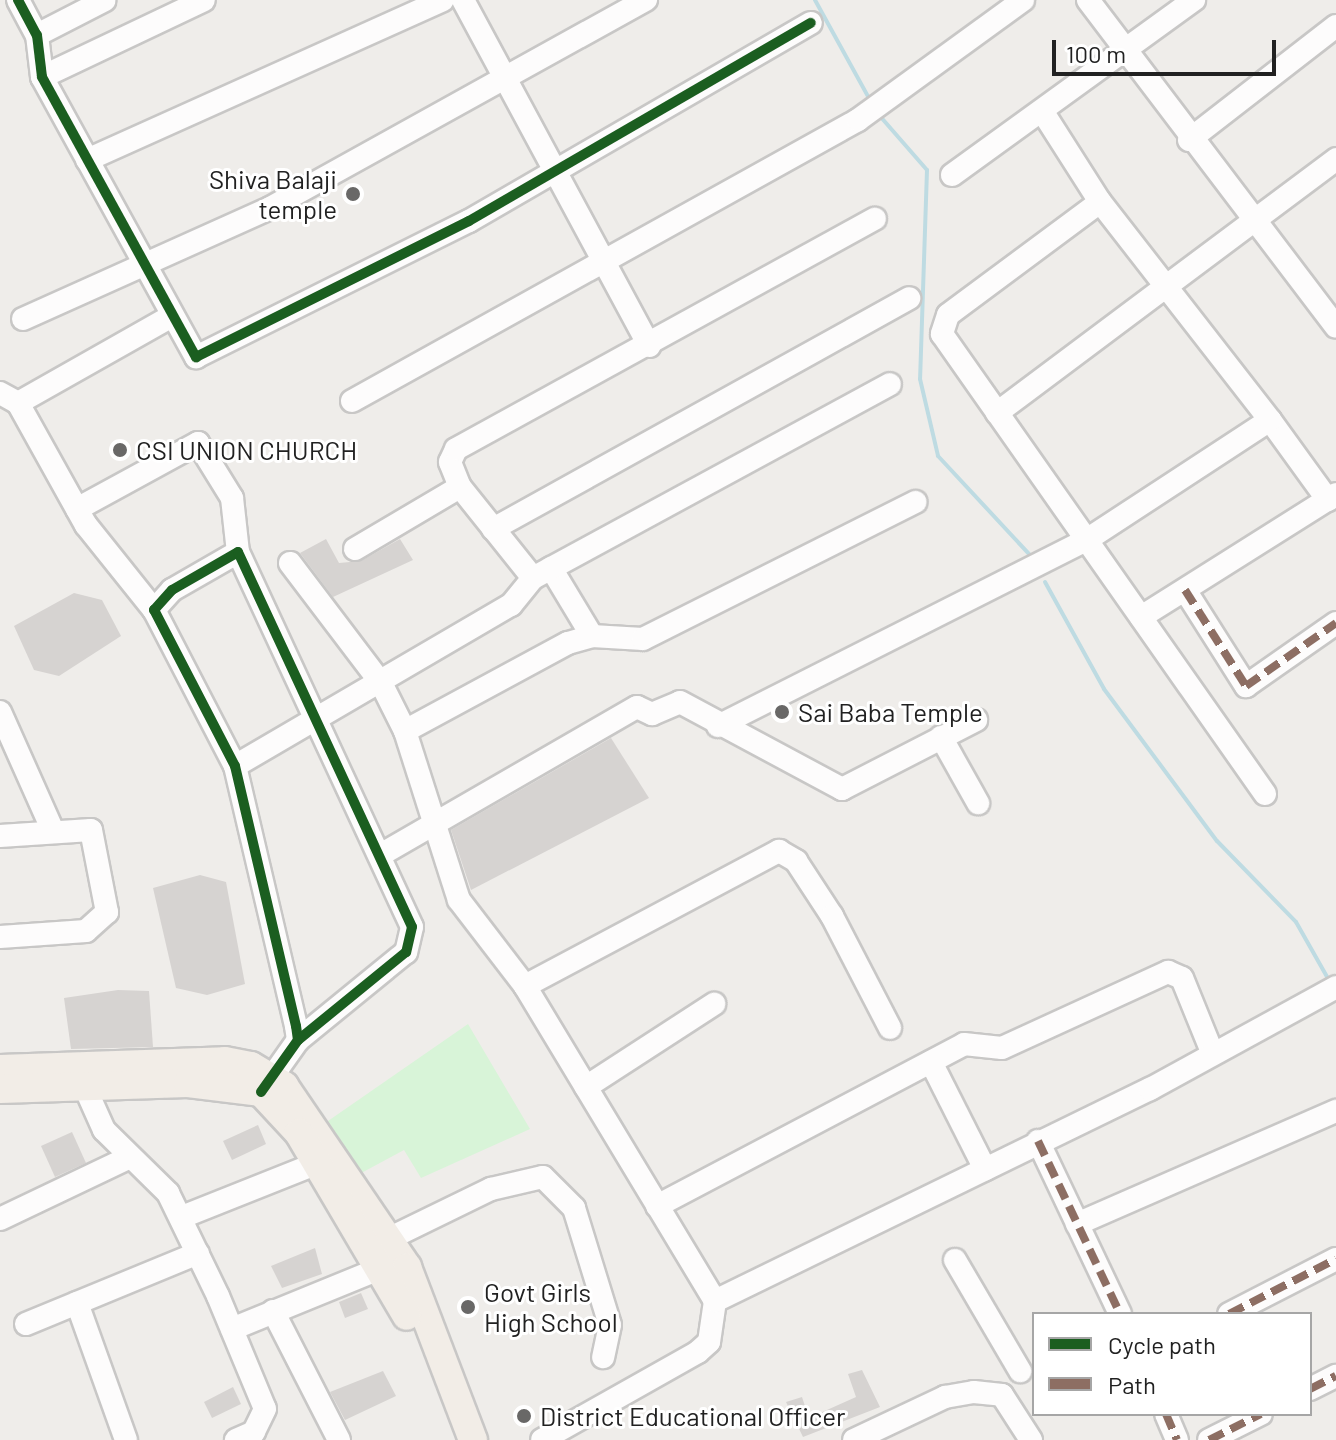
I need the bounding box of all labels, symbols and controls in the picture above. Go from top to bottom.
scale bar [1056,24,1280,74]
text: 100 m [1066,39,1126,68]
place label: Shiva Balaji temple [209,163,337,224]
marker: Shiva Balaji temple [344,185,362,203]
place label: CSI UNION CHURCH [136,434,357,466]
marker: CSI UNION CHURCH [111,441,129,459]
place label: Sai Baba Temple [798,696,983,728]
marker: Sai Baba Temple [773,703,791,721]
place label: Govt Girls High School [484,1276,618,1338]
marker: Govt Girls High School [459,1298,477,1316]
legend [1032,1312,1312,1416]
text: Cycle path [1108,1330,1216,1359]
text: Path [1108,1370,1156,1399]
place label: District Educational Officer [540,1400,846,1432]
marker: District Educational Officer [515,1407,533,1425]

